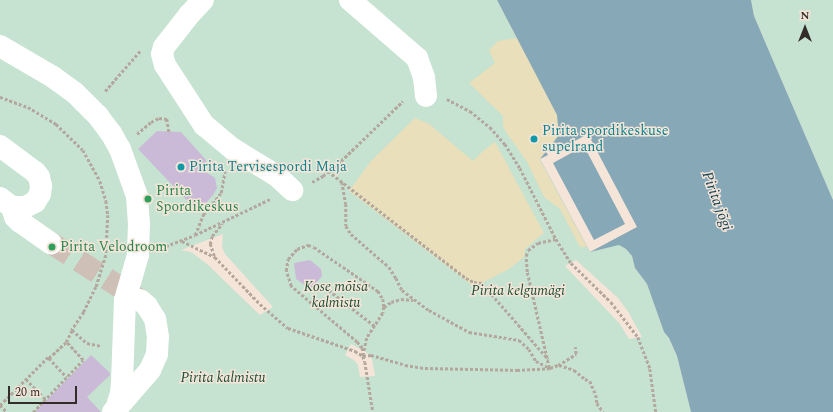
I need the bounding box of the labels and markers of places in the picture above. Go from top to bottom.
place label: Pirita spordikeskuse supelrand [542,123,669,156]
marker: Pirita spordikeskuse supelrand [529,134,539,144]
place label: Pirita Tervisespordi Maja [189,159,347,175]
marker: Pirita Tervisespordi Maja [176,162,186,172]
place label: Pirita Spordikeskus [156,183,239,216]
marker: Pirita Spordikeskus [143,194,153,204]
place label: Pirita Velodroom [60,239,167,255]
marker: Pirita Velodroom [47,242,57,252]

